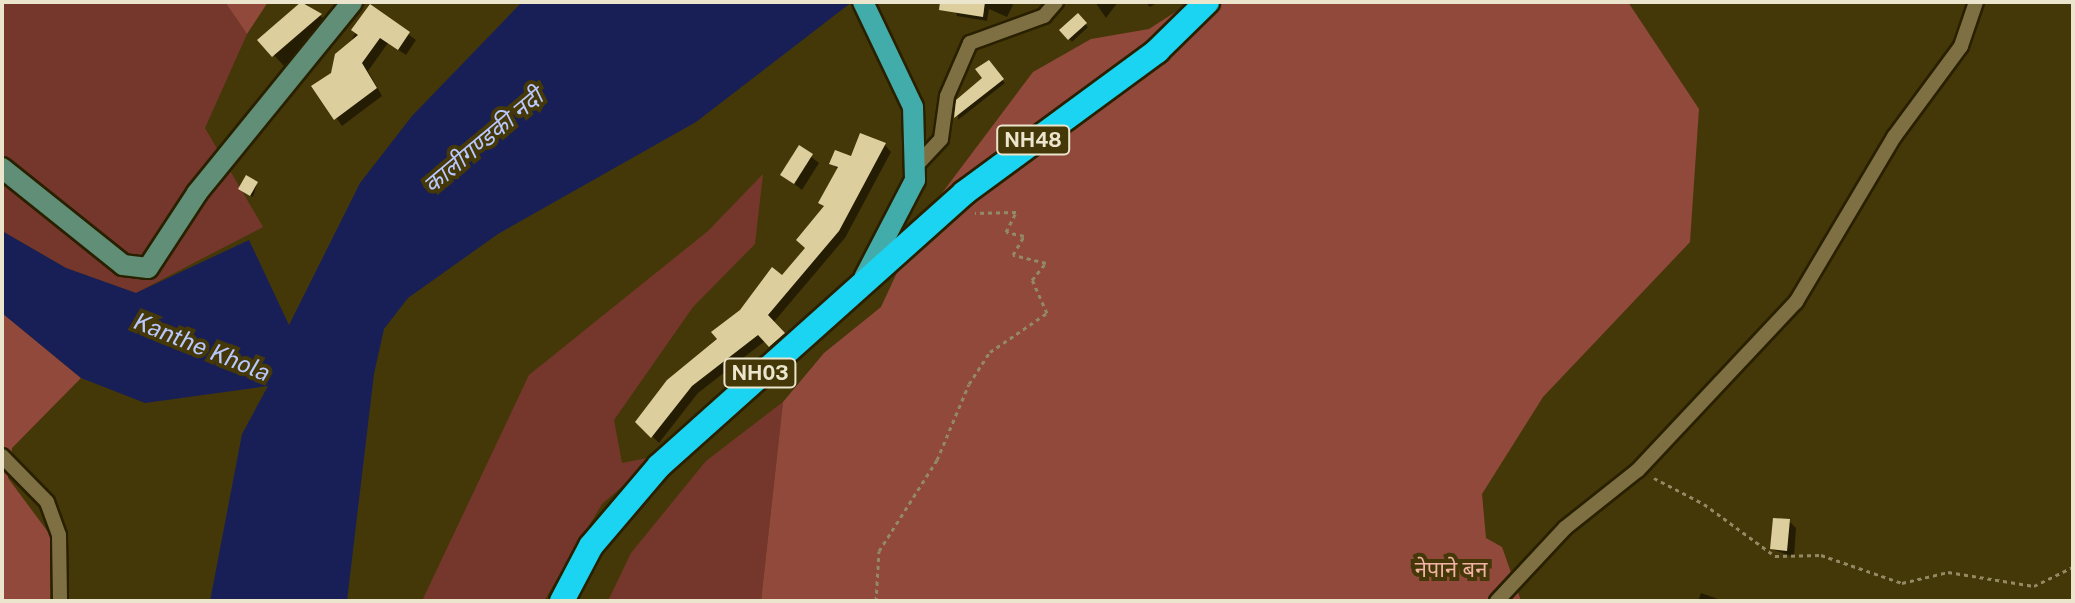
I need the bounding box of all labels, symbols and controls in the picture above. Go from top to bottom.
water label: कालीगण्डकी नदी [417,83,549,199]
road number: NH48 [995,124,1071,156]
water label: Kanthe Khola [129,307,275,387]
road number: NH03 [722,357,798,389]
park label: नेपाने बन [1415,557,1487,583]

